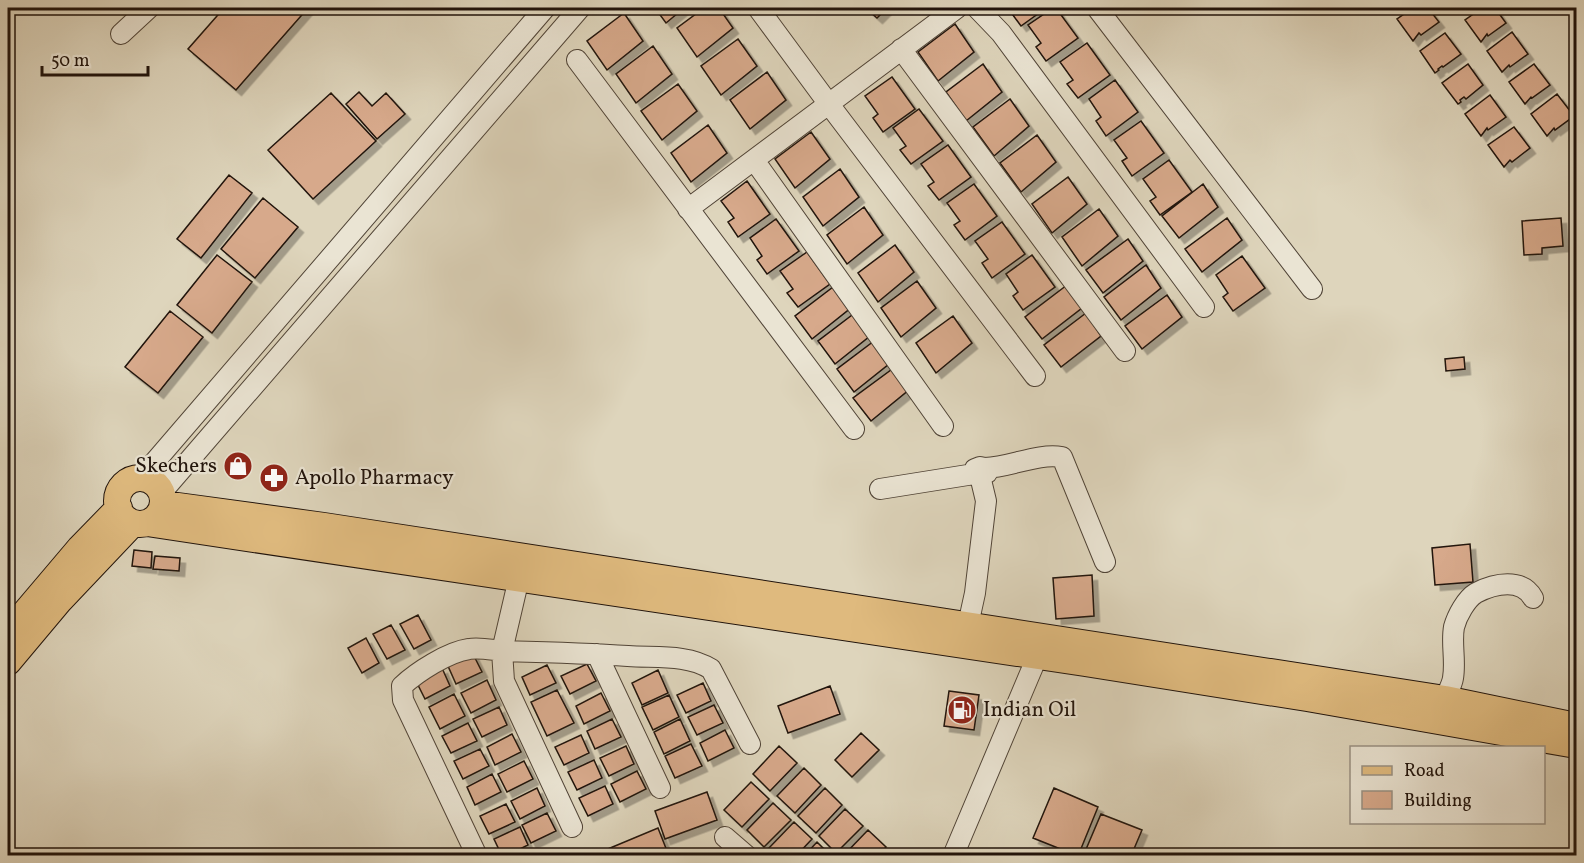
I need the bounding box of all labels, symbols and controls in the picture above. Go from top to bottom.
scale bar [42,39,148,77]
text: 50 m [51,49,90,74]
shop icon: Skechers [222,450,254,482]
place label: Skechers [135,452,217,481]
pharmacy icon: Apollo Pharmacy [258,462,290,494]
place label: Apollo Pharmacy [295,464,454,493]
fuel station icon: Indian Oil [946,694,978,726]
place label: Indian Oil [983,696,1076,725]
legend [1350,746,1545,824]
text: Road [1404,759,1445,784]
text: Building [1404,789,1472,814]

